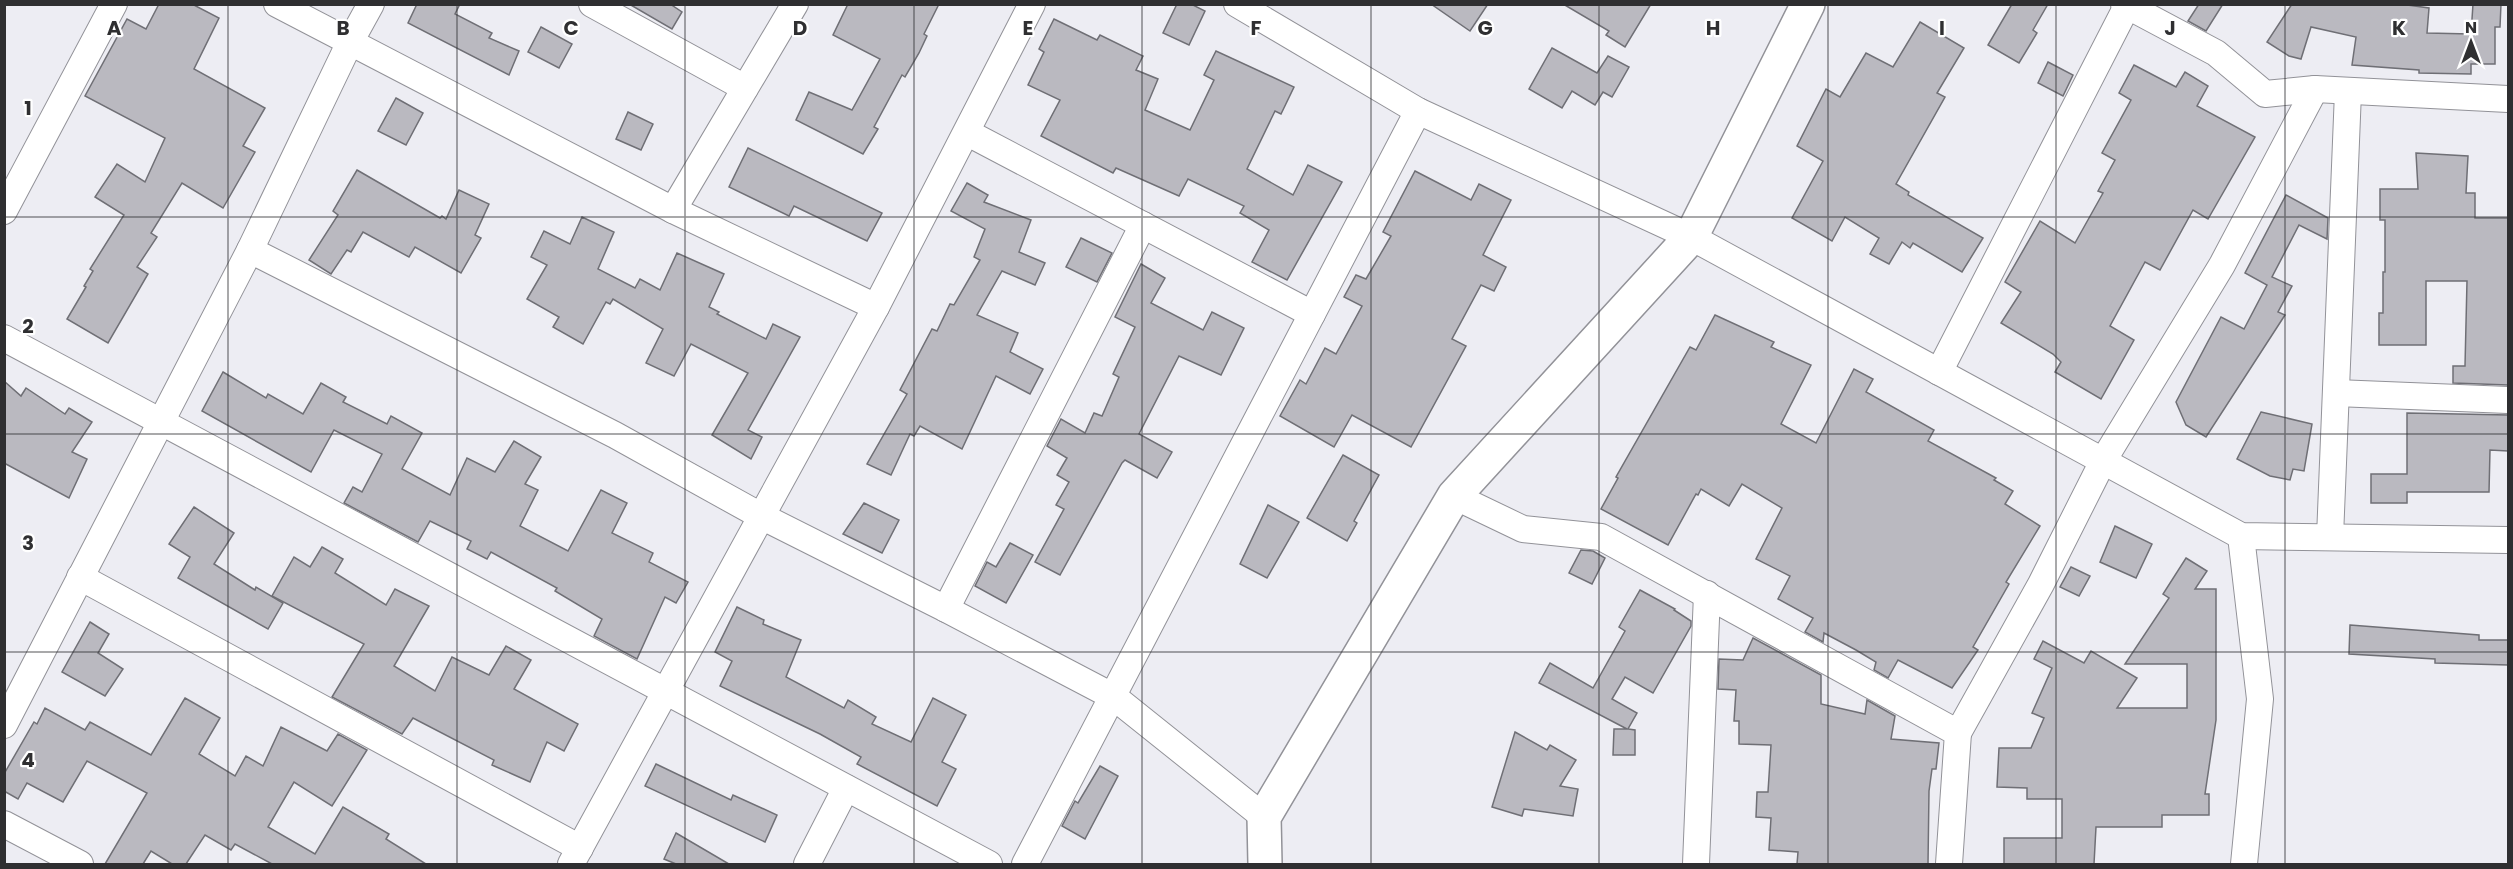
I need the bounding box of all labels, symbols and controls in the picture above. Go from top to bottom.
north arrow [2441,12,2501,72]
text: A [107,14,122,42]
text: B [336,14,350,42]
text: C [563,14,579,42]
text: D [793,14,807,42]
text: E [1023,14,1033,42]
text: F [1251,14,1262,42]
text: G [1477,14,1493,42]
text: H [1706,14,1720,42]
text: I [1939,14,1945,42]
text: J [2164,14,2176,42]
text: K [2392,14,2406,42]
text: N [2465,16,2477,39]
text: 1 [24,94,32,122]
text: 2 [22,312,34,340]
text: 3 [22,529,34,557]
text: 4 [21,746,35,774]

